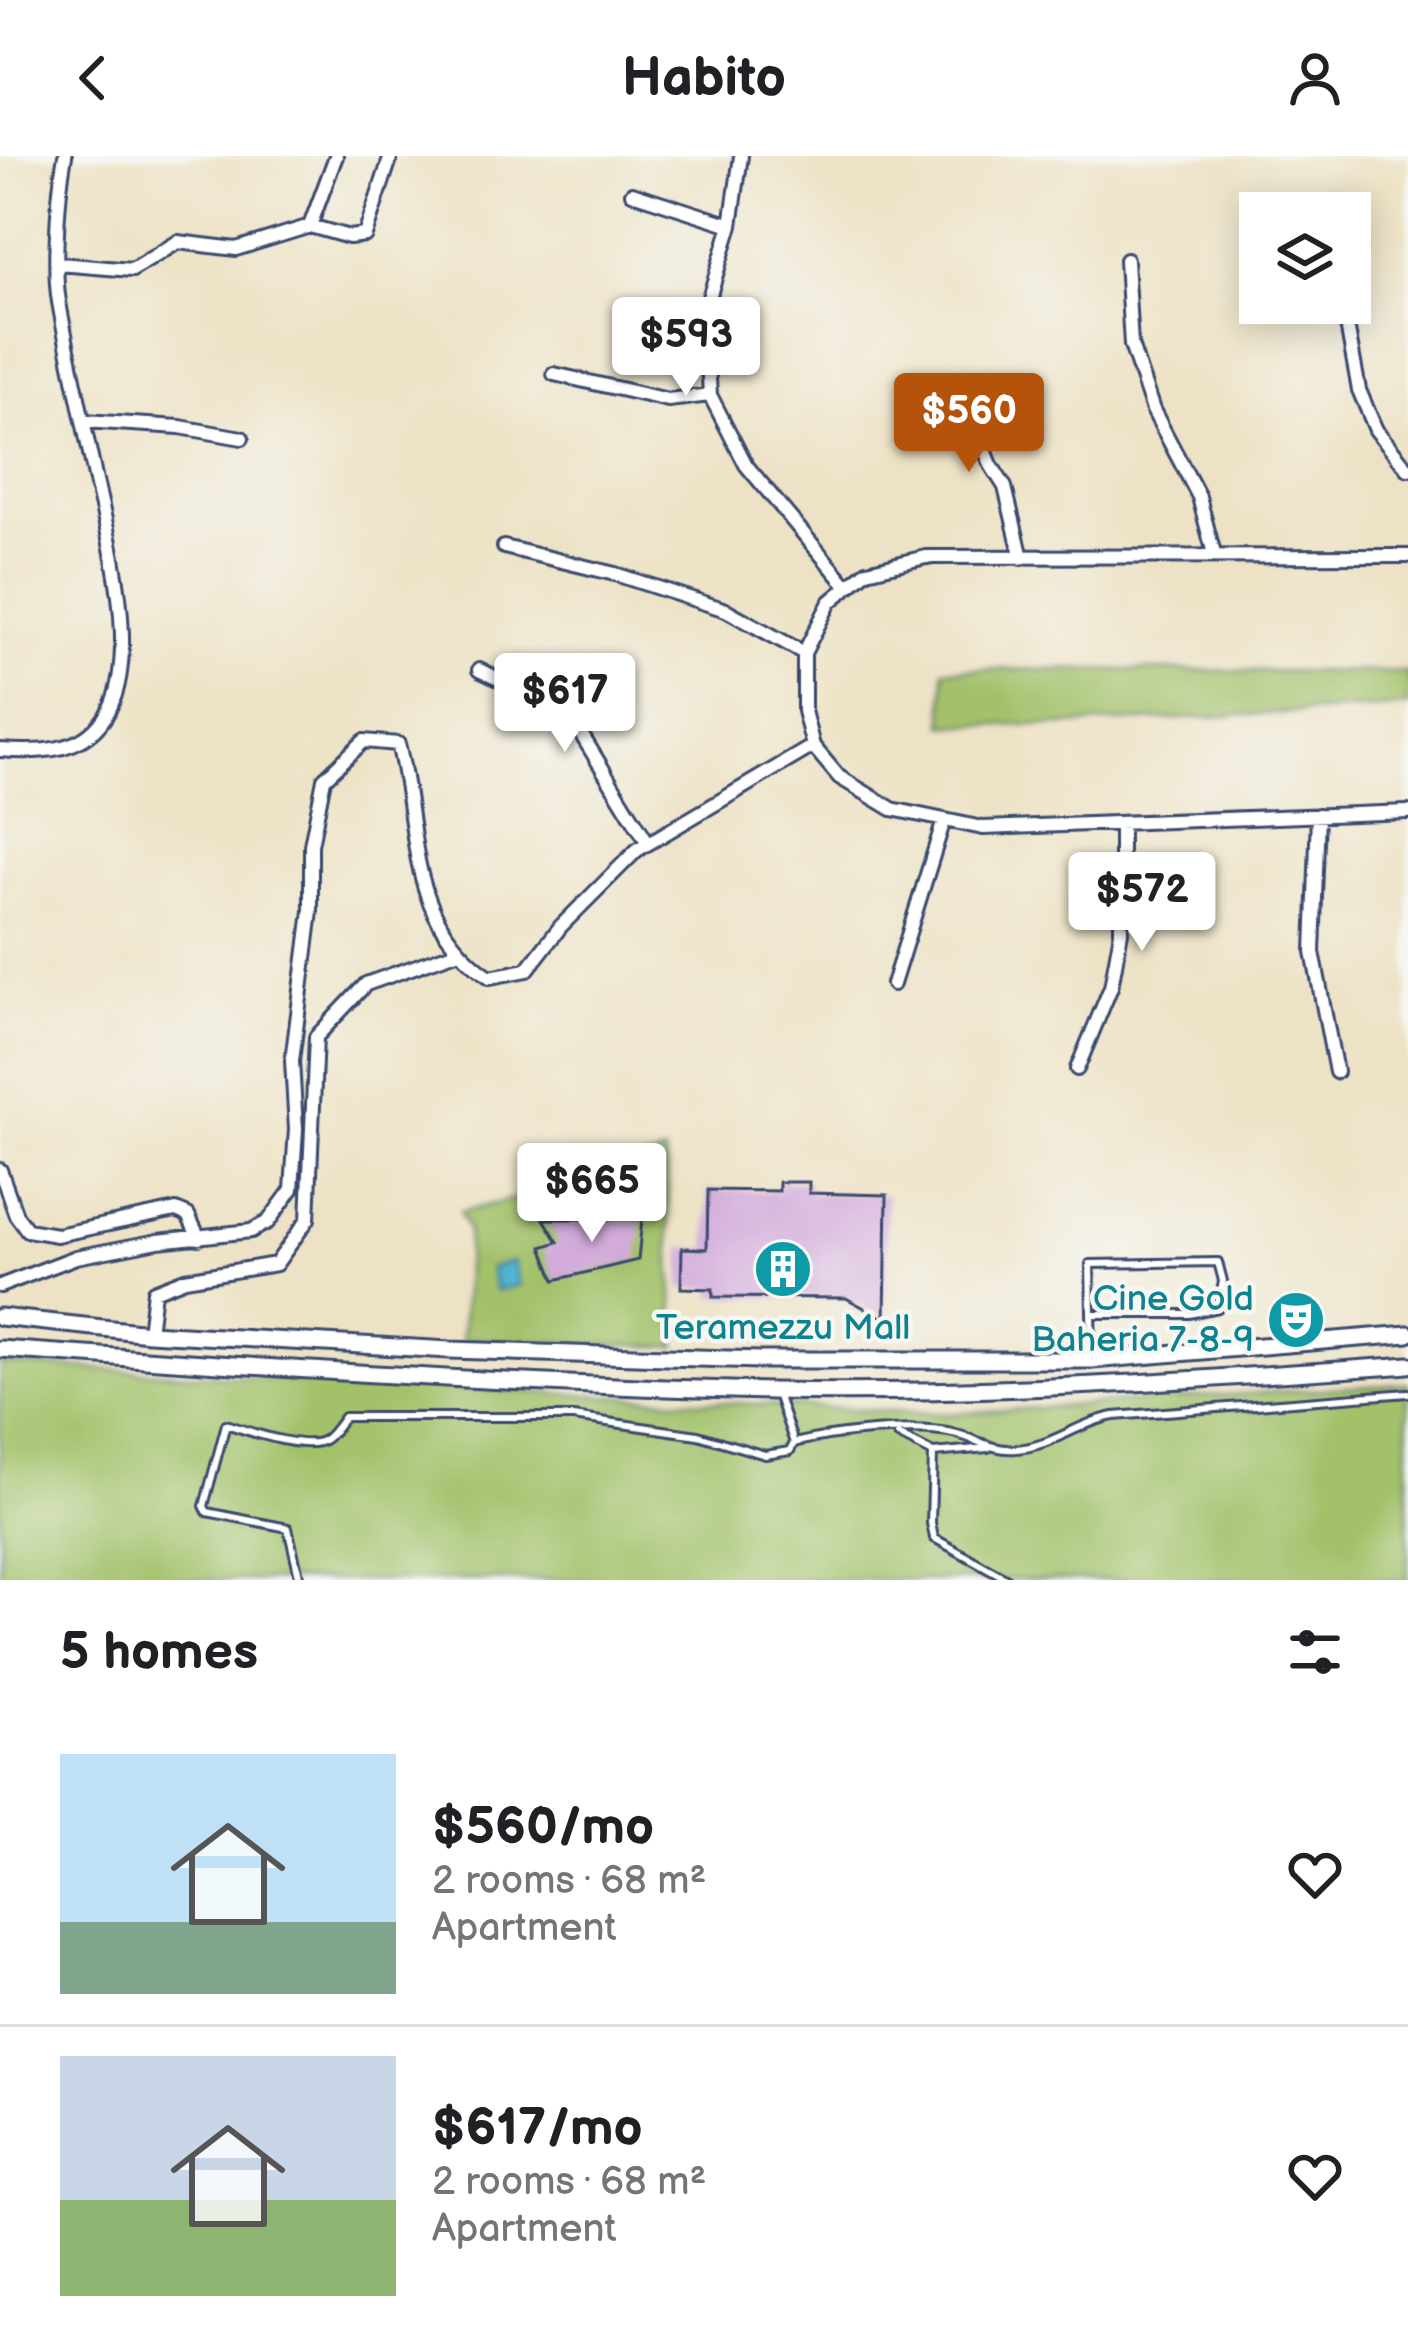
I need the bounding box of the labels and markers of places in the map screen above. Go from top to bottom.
pin: $593 [615,297,757,399]
pin: $560 [898,373,1040,475]
pin: $617 [494,653,636,755]
pin: $572 [1071,852,1213,954]
pin: $665 [521,1143,663,1245]
building icon: Teramezzu Mall [752,1238,814,1300]
place label: Cine Gold Baheria 7-8-9 [1031,1278,1254,1362]
theatre icon: Cine Gold Baheria 7-8-9 [1265,1289,1327,1351]
place label: Teramezzu Mall [656,1307,910,1350]

